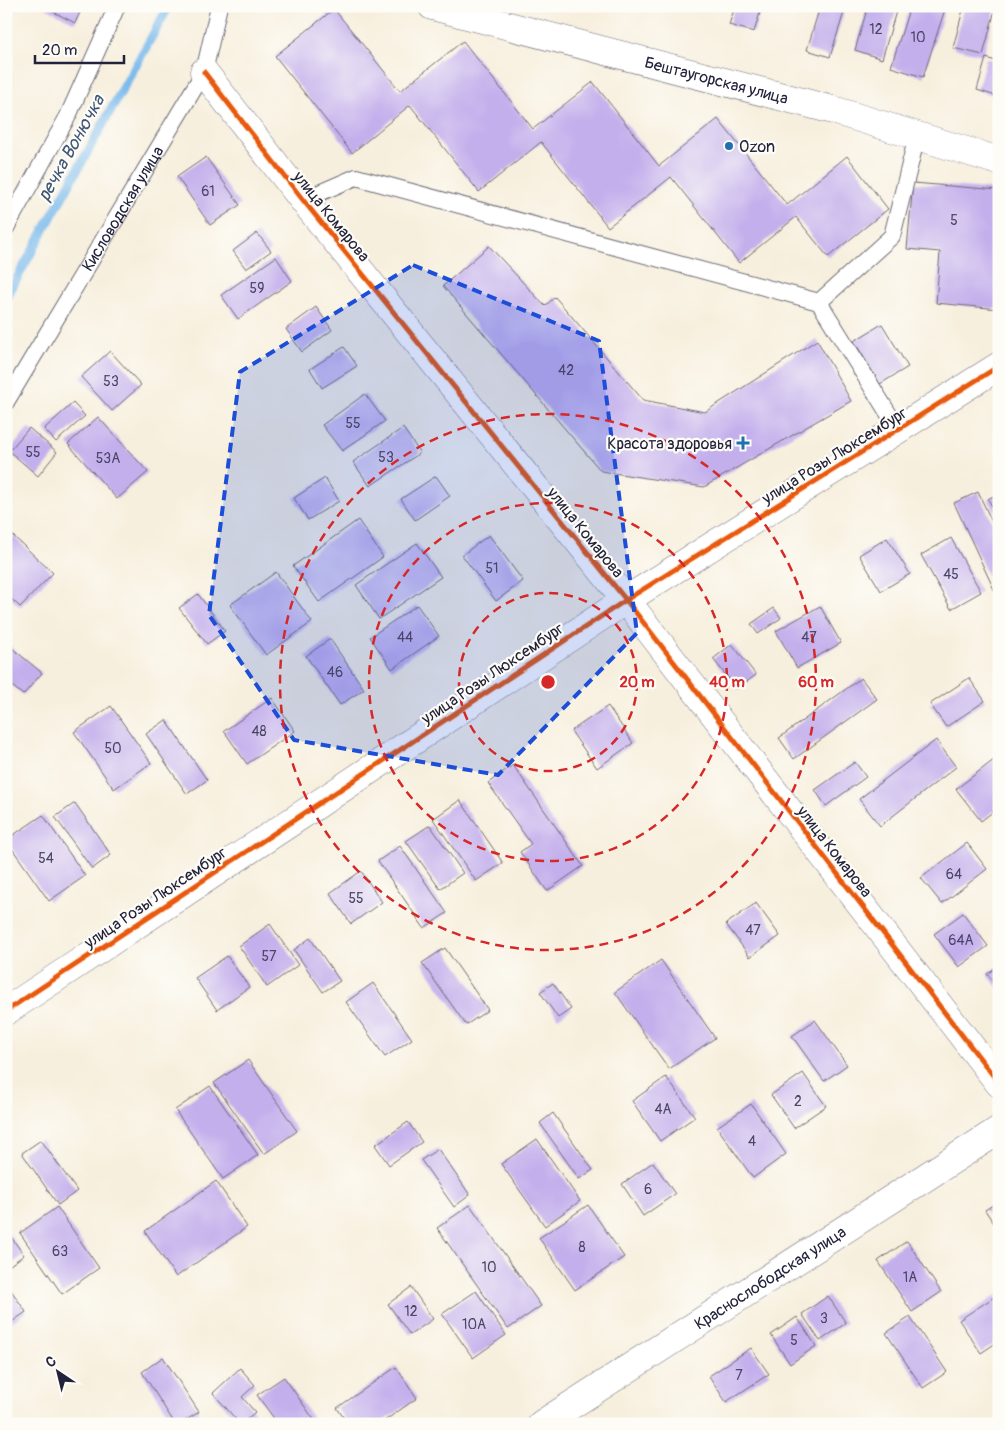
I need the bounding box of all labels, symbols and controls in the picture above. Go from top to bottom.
house number: 12 [869,21,883,38]
house number: 10 [910,29,926,46]
scale bar [35,32,124,64]
text: 20 m [42,41,77,60]
street label: Бештаугорская улица [642,53,790,109]
water label: речка Вонючка [33,90,111,205]
place label: Ozon [739,137,775,157]
marker: Ozon [723,140,735,152]
street label: Кисловодская улица [78,143,168,275]
street label: улица Комарова [288,167,374,266]
house number: 61 [201,183,215,200]
house number: 5 [950,212,958,229]
house number: 59 [250,280,264,297]
house number: 42 [558,362,574,379]
house number: 53 [103,373,119,390]
street label: улица Розы Люксембург [757,403,911,509]
house number: 55 [345,415,361,432]
place label: Красота здоровья [607,434,732,454]
marker: Красота здоровья [736,436,750,450]
house number: 55 [25,444,41,461]
house number: 53 [378,449,394,466]
house number: 53А [96,450,120,467]
street label: улица Комарова [542,483,628,582]
house number: 51 [485,560,499,577]
house number: 45 [943,566,959,583]
street label: улица Розы Люксембург [417,618,568,729]
house number: 44 [397,629,413,646]
house number: 47 [801,629,817,646]
house number: 46 [327,664,343,681]
centre of rings [539,673,557,691]
text: 20 m [619,673,655,692]
text: 40 m [709,673,745,692]
text: 60 m [798,673,834,692]
house number: 48 [251,723,267,740]
house number: 50 [104,740,122,757]
street label: улица Комарова [792,801,876,901]
street label: улица Розы Люксембург [80,842,231,953]
house number: 54 [38,850,54,867]
house number: 64 [946,866,962,883]
house number: 55 [348,890,364,907]
house number: 47 [745,922,761,939]
house number: 64А [948,932,974,949]
house number: 57 [262,948,277,965]
house number: 2 [794,1093,802,1110]
house number: 4А [654,1101,672,1118]
house number: 4 [748,1133,756,1150]
house number: 6 [644,1181,652,1198]
street label: Краснослободская улица [691,1222,850,1334]
house number: 8 [578,1239,586,1256]
house number: 63 [52,1243,68,1260]
house number: 10 [481,1259,497,1276]
house number: 1А [903,1269,917,1286]
house number: 12 [404,1303,418,1320]
house number: 3 [820,1310,828,1327]
house number: 10А [462,1316,486,1333]
house number: 5 [790,1332,798,1349]
north arrow [32,1348,82,1398]
text: С [42,1352,60,1371]
house number: 7 [735,1367,743,1384]

